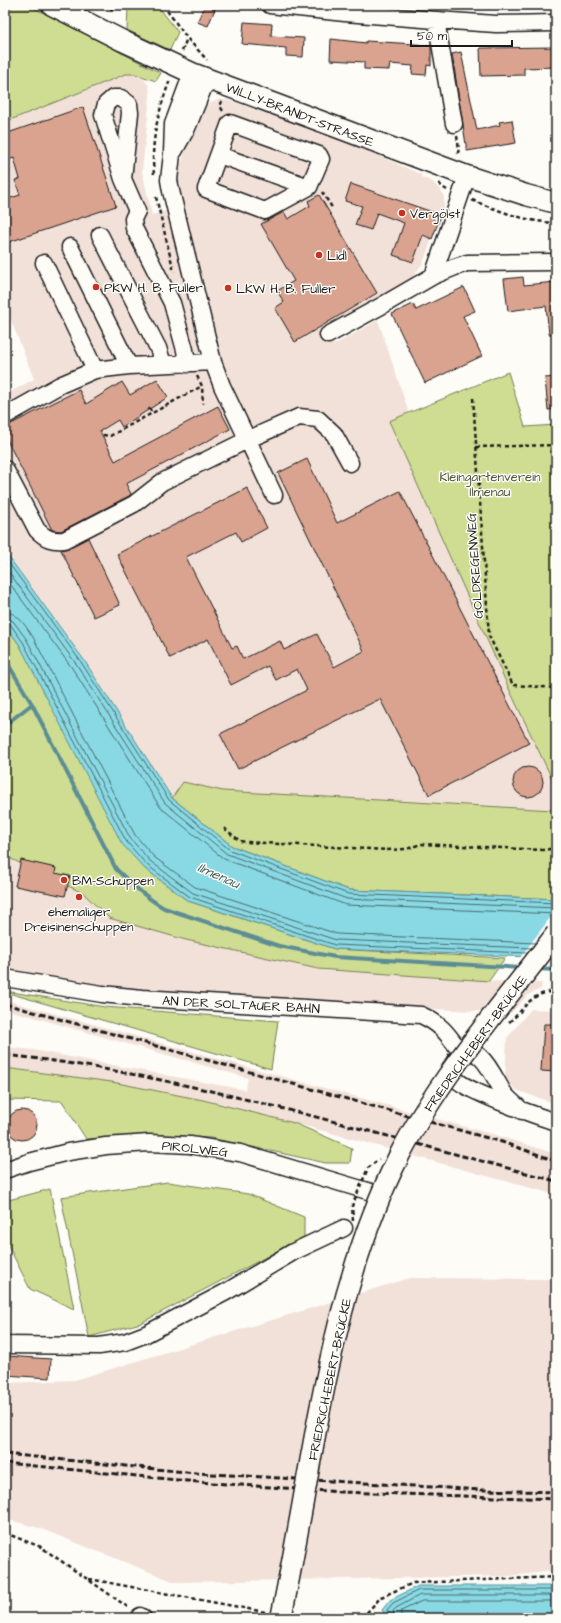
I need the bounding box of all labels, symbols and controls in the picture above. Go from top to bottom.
scale bar [411,22,512,48]
text: 50 m [417,28,448,45]
street label: WILLY-BRANDT-STRASSE [223,78,377,152]
place label: Vergölst [410,205,461,224]
marker: Vergölst [397,208,407,218]
place label: Lidl [327,247,347,265]
marker: Lidl [314,250,324,260]
place label: PKW H. B. Fuller [104,279,203,297]
place label: LKW H. B. Fuller [236,280,335,298]
marker: PKW H. B. Fuller [91,282,101,292]
marker: LKW H. B. Fuller [223,283,233,293]
park label: Kleingartenverein Ilmenau [439,468,541,501]
street label: GOLDREGENWEG [462,512,488,619]
water label: Ilmenau [194,858,244,894]
place label: BM-Schuppen [72,872,154,890]
marker: BM-Schuppen [59,875,69,885]
marker: ehemaliger Dreisinenschuppen [74,892,84,902]
place label: ehemaliger Dreisinenschuppen [25,903,134,936]
street label: FRIEDRICH-EBERT-BRÜCKE [420,971,532,1116]
street label: AN DER SOLTAUER BAHN [162,992,320,1018]
street label: PIROLWEG [161,1137,229,1161]
street label: FRIEDRICH-EBERT-BRÜCKE [304,1296,356,1462]

